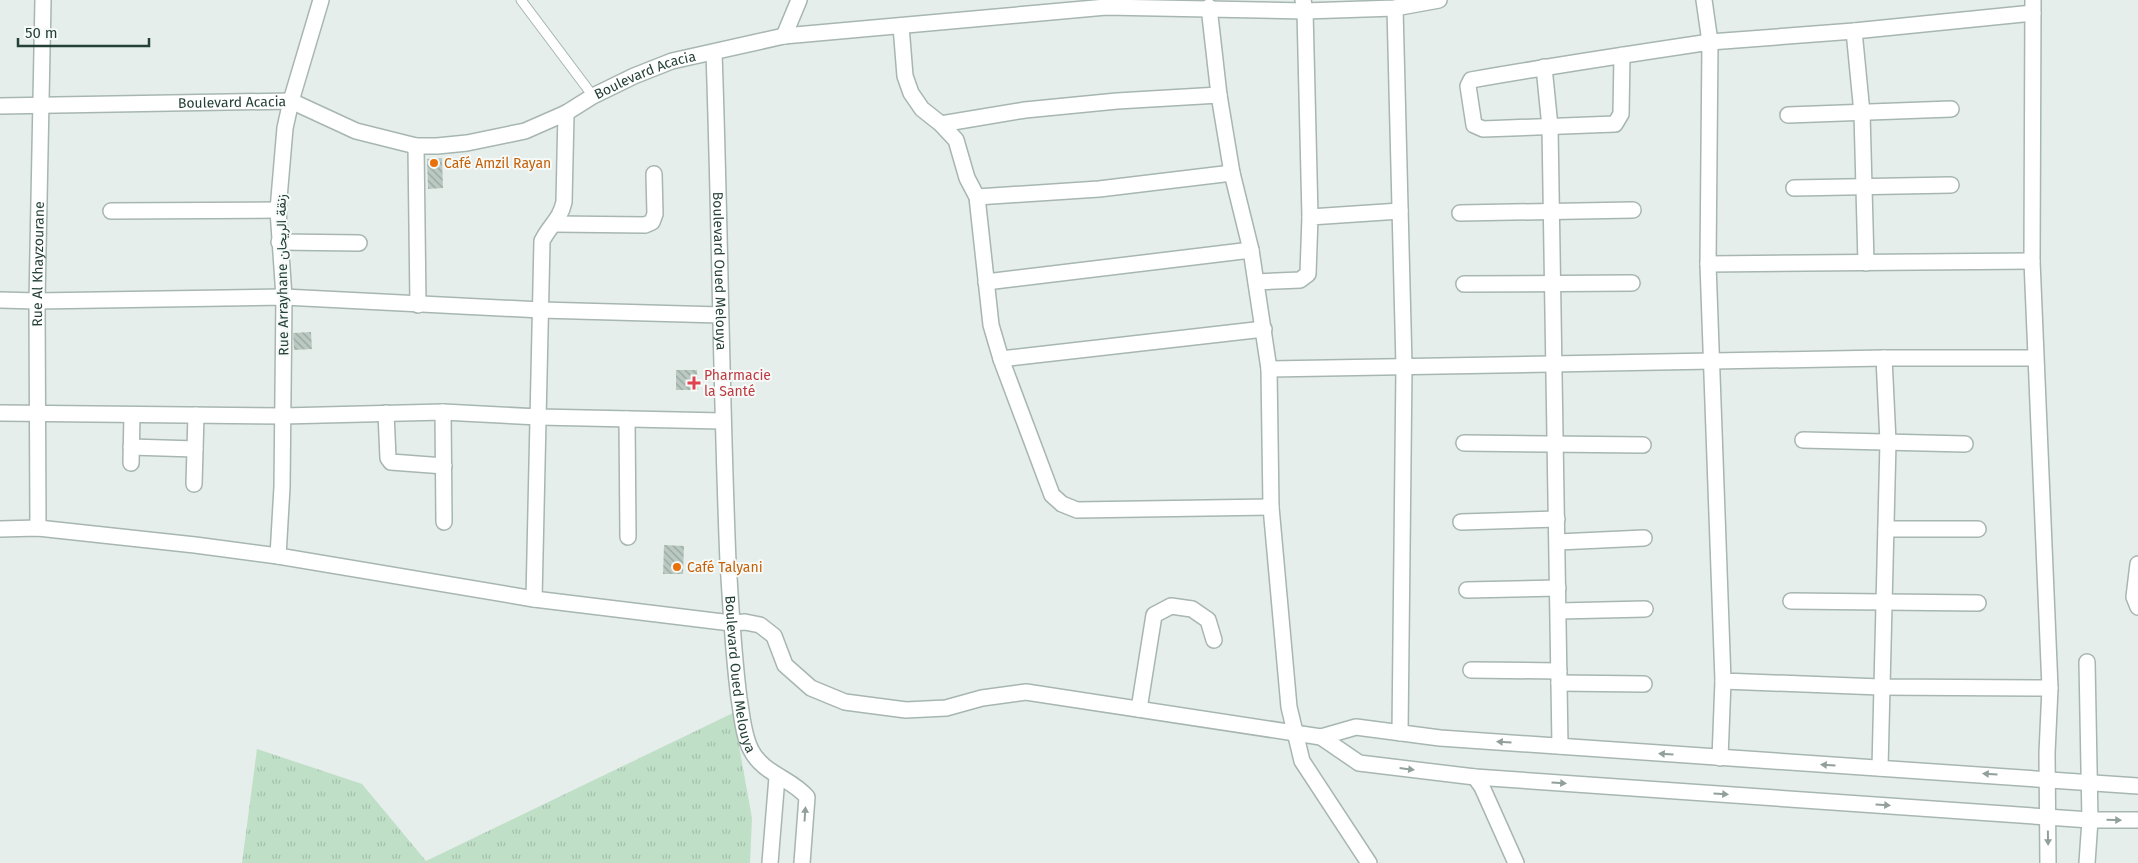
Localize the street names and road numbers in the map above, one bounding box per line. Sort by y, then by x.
street label: Boulevard Acacia [592,48,698,103]
street label: Boulevard Acacia [178,93,286,112]
street label: Boulevard Oued Melouya [709,191,730,350]
street label: Rue Arrayhane زنقة الريحان [273,194,292,356]
street label: Rue Al Khayzourane [29,201,48,327]
street label: Boulevard Oued Melouya [721,595,759,756]

